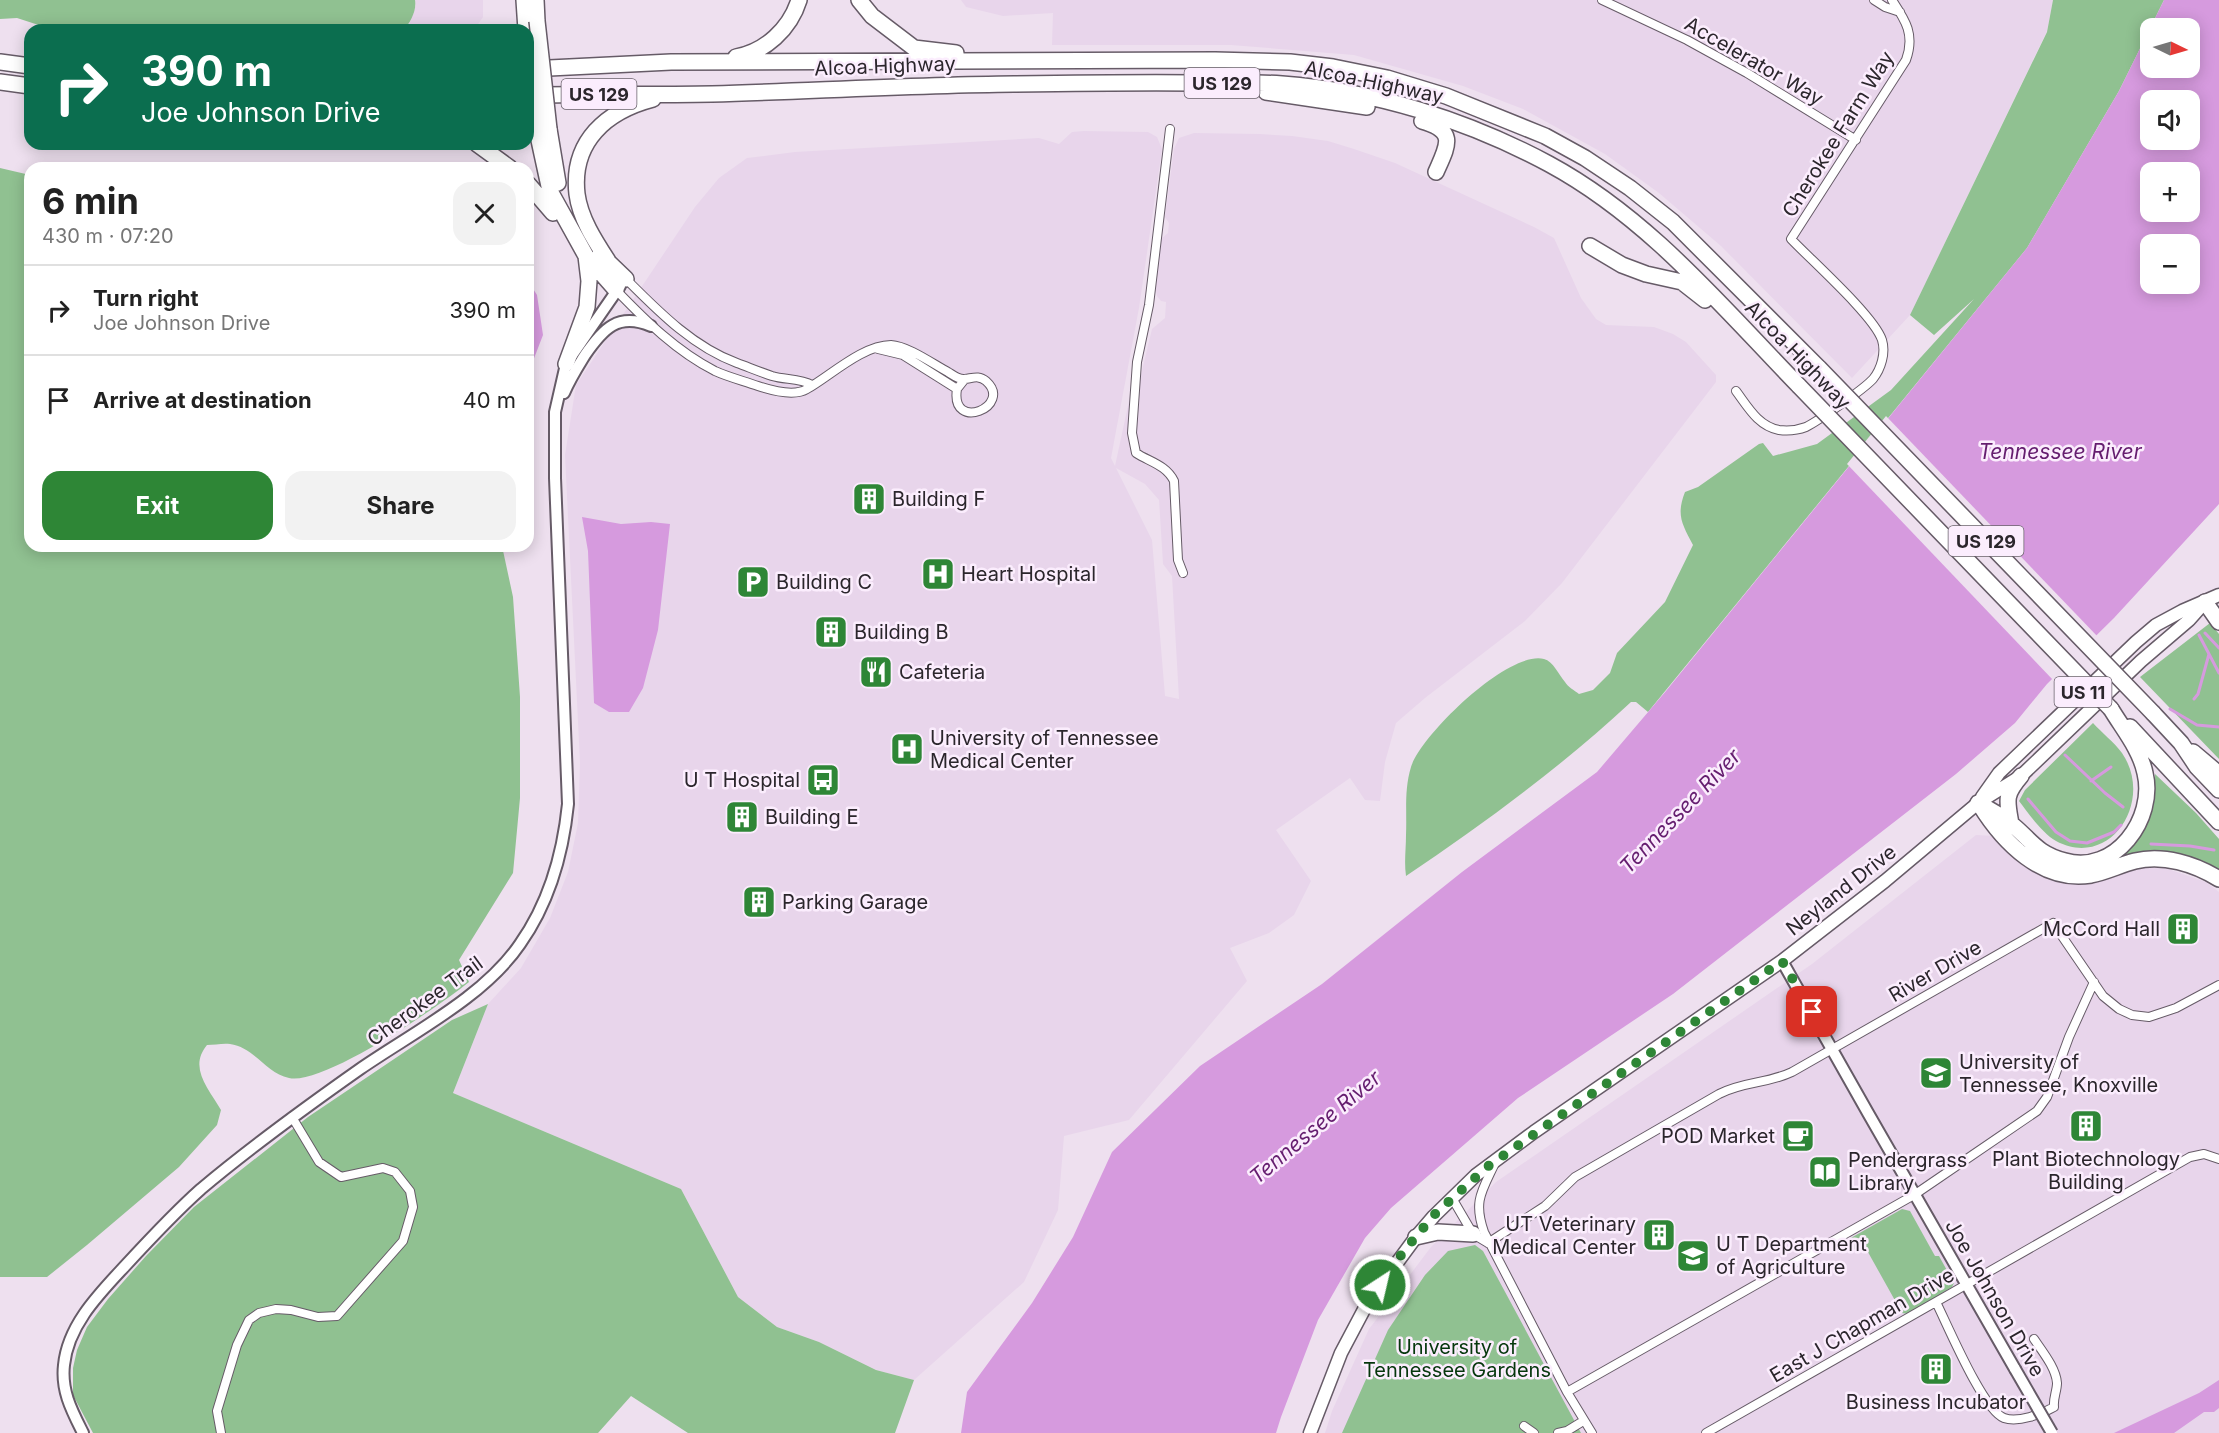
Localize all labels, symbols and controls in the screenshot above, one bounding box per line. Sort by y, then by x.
street label: Accelerator Way [1680,12,1828,110]
north arrow [2140,18,2200,78]
map controls [2140,18,2200,294]
text: 390 m [141,45,272,96]
street label: Cherokee Farm Way [1777,47,1899,221]
icon: right [42,48,120,126]
street label: Alcoa Highway [814,52,956,80]
street label: Alcoa Highway [1302,56,1446,108]
road number: US 129 [1184,68,1260,98]
road number: US 129 [562,79,636,109]
button: sound [2140,90,2200,150]
text: Joe Johnson Drive [141,96,380,129]
button: + [2140,162,2200,222]
text: 6 min [42,179,139,223]
button: close [453,182,516,245]
text: 430 m · 07:20 [42,224,174,248]
button: − [2140,234,2200,294]
text: Turn right [93,285,199,311]
icon: right [42,294,75,327]
street label: Alcoa Highway [1740,296,1856,414]
text: 390 m [449,297,516,323]
text: Joe Johnson Drive [93,311,270,335]
icon: arrive [42,384,75,417]
text: Arrive at destination [93,387,312,413]
text: 40 m [462,387,516,413]
water label: Tennessee River [1978,439,2143,464]
button: Exit [42,471,273,540]
button: Share [285,471,516,540]
building icon: Building F [851,481,887,517]
place label: Building F [892,487,985,511]
road number: US 129 [1948,526,2024,556]
hospital icon: Heart Hospital [920,556,956,592]
place label: Heart Hospital [961,562,1096,586]
parking icon: Building C [735,564,771,600]
place label: Building C [776,570,872,594]
building icon: Building B [813,614,849,650]
place label: Building B [854,620,948,644]
restaurant icon: Cafeteria [858,654,894,690]
place label: Cafeteria [899,660,985,684]
road number: US 11 [2054,677,2112,707]
place label: University of Tennessee Medical Center [930,726,1159,773]
hospital icon: University of Tennessee Medical Center [889,731,925,767]
water label: Tennessee River [1614,743,1746,878]
bus stop icon: U T Hospital [805,762,841,798]
place label: U T Hospital [684,768,800,792]
building icon: Building E [724,799,760,835]
place label: Building E [765,805,858,829]
street label: Neyland Drive [1781,840,1901,940]
building icon: Parking Garage [741,884,777,920]
place label: Parking Garage [782,890,928,914]
building icon: McCord Hall [2165,911,2201,947]
place label: McCord Hall [2043,917,2160,941]
street label: River Drive [1884,935,1986,1007]
street label: Cherokee Trail [363,951,487,1051]
pin [1786,986,1837,1037]
icon: arrive [1795,995,1828,1028]
place label: University of Tennessee, Knoxville [1959,1050,2158,1097]
school or university icon: University of Tennessee, Knoxville [1918,1055,1954,1091]
water label: Tennessee River [1244,1064,1386,1189]
building icon: Plant Biotechnology Building [2068,1108,2104,1144]
cafe icon: POD Market [1780,1118,1816,1154]
place label: POD Market [1661,1124,1775,1148]
place label: Plant Biotechnology Building [1992,1147,2180,1194]
place label: Pendergrass Library [1848,1148,1967,1195]
library icon: Pendergrass Library [1807,1154,1843,1190]
place label: UT Veterinary Medical Center [1492,1212,1636,1259]
street label: Joe Johnson Drive [1940,1215,2050,1381]
building icon: UT Veterinary Medical Center [1641,1217,1677,1253]
place label: U T Department of Agriculture [1716,1232,1867,1279]
school or university icon: U T Department of Agriculture [1675,1238,1711,1274]
position arrow [1348,1253,1412,1317]
street label: East J Chapman Drive [1766,1262,1958,1388]
park label: University of Tennessee Gardens [1363,1335,1551,1382]
building icon: Business Incubator [1918,1351,1954,1387]
place label: Business Incubator [1846,1390,2027,1414]

